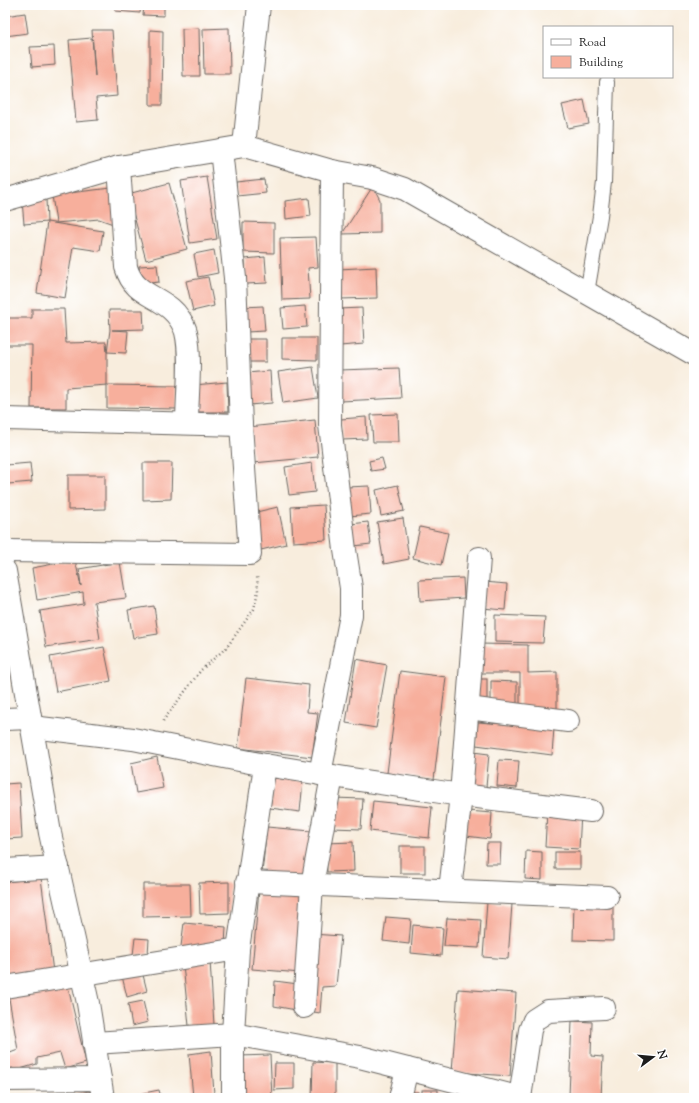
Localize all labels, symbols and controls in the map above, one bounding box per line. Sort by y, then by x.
legend [543,26,673,78]
text: Road [579,34,606,52]
text: Building [579,54,623,72]
north arrow [633,1037,673,1077]
text: N [652,1047,671,1061]

